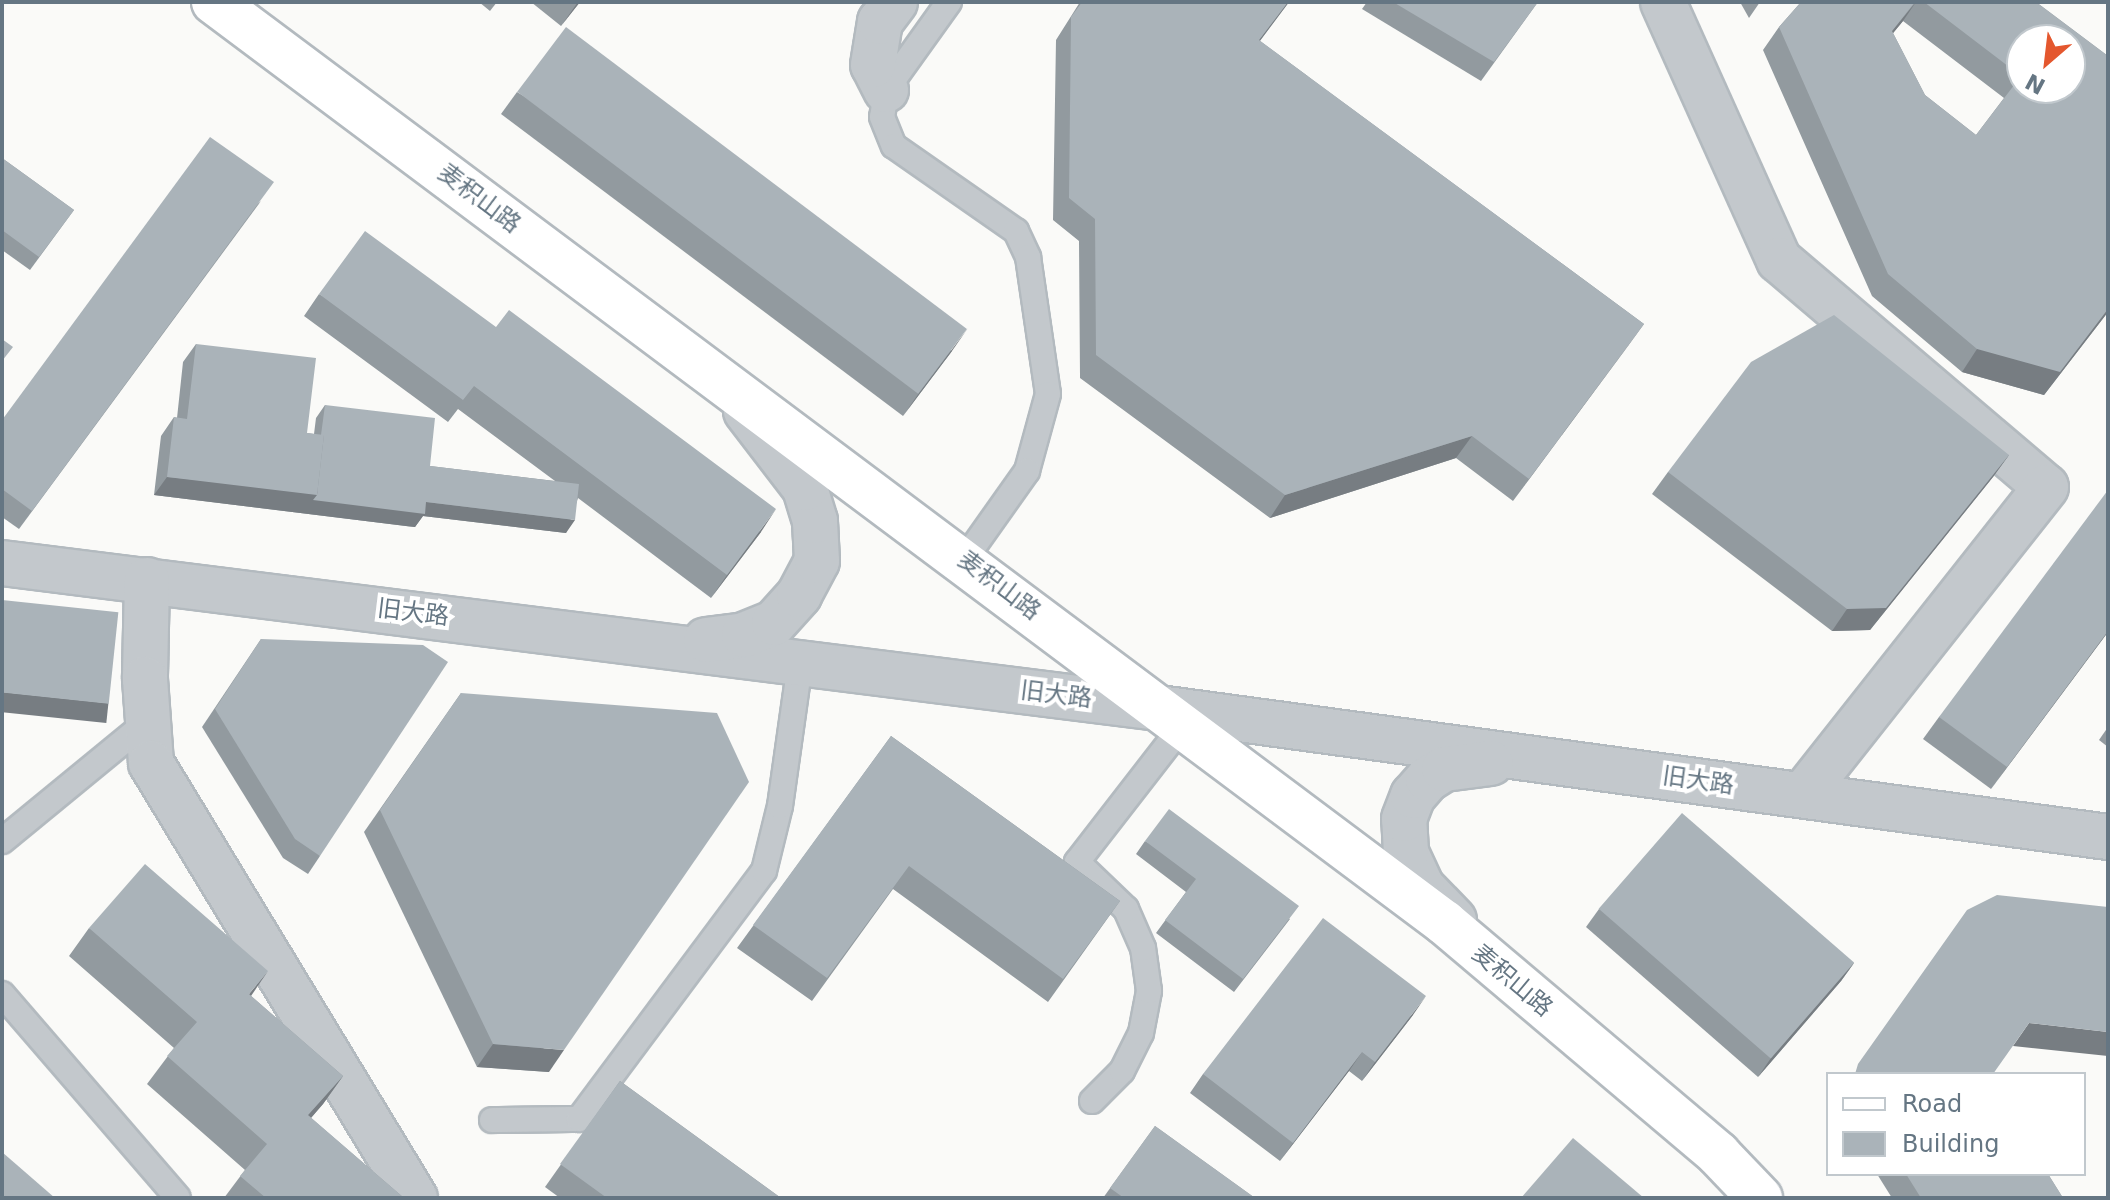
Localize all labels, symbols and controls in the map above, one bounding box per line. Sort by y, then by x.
north arrow [2006,24,2086,104]
text: N [2021,69,2049,99]
street label: 麦积山路 [432,159,526,239]
street label: 麦积山路 [952,546,1046,626]
street label: 旧大路 [376,594,450,632]
street label: 旧大路 [1019,676,1093,714]
street label: 旧大路 [1660,762,1736,800]
street label: 麦积山路 [1466,939,1558,1023]
legend [1826,1072,2086,1176]
text: Road [1902,1090,1962,1118]
text: Building [1902,1130,1999,1158]

